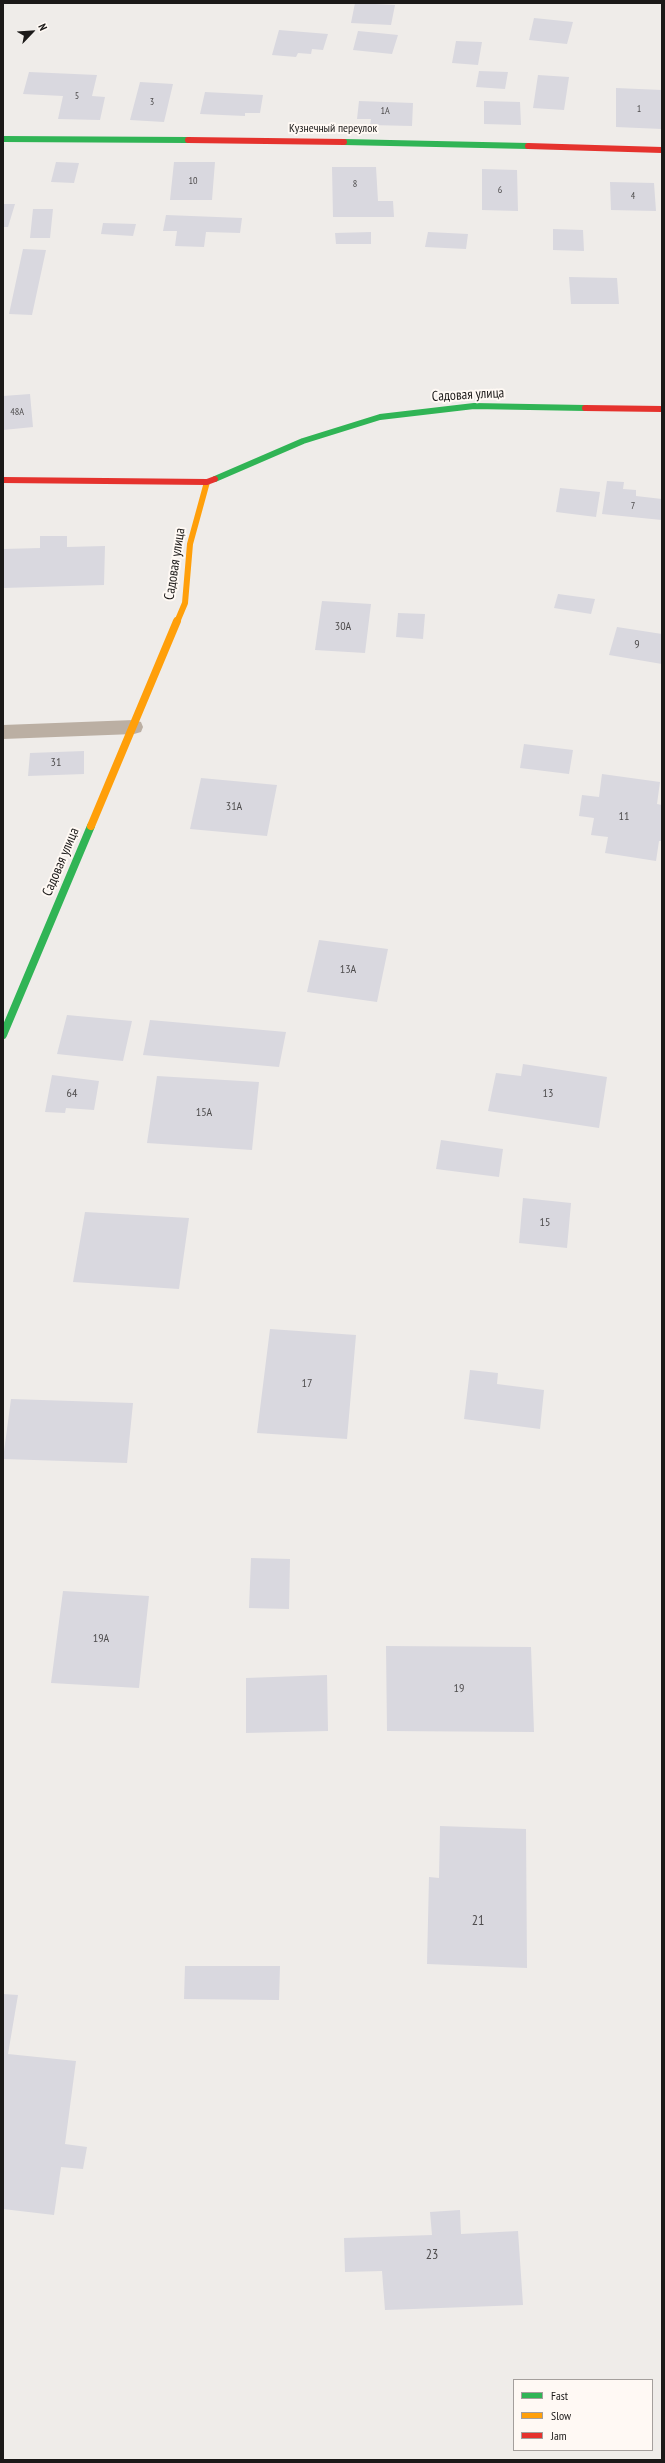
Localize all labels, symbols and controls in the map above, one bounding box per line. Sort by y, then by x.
north arrow [12,12,52,52]
text: N [35,21,50,33]
house number: 5 [75,90,79,102]
house number: 3 [150,96,154,108]
house number: 1 [637,103,641,115]
house number: 1А [380,105,390,117]
street label: Кузнечный переулок [289,122,377,136]
house number: 10 [189,175,197,187]
house number: 8 [353,178,357,190]
house number: 6 [498,184,502,196]
house number: 4 [631,190,635,202]
street label: Садовая улица [431,385,505,405]
house number: 48А [10,406,24,418]
house number: 7 [631,500,635,512]
street label: Садовая улица [161,527,189,601]
house number: 30А [335,620,351,634]
house number: 9 [634,638,640,652]
house number: 31 [51,756,61,770]
house number: 31А [226,800,242,814]
house number: 11 [619,810,629,824]
street label: Садовая улица [39,825,83,899]
house number: 13А [340,963,356,977]
house number: 64 [67,1087,77,1101]
house number: 13 [543,1087,553,1101]
house number: 15А [196,1106,212,1120]
house number: 15 [540,1216,550,1230]
house number: 17 [302,1377,312,1391]
house number: 19А [93,1632,109,1646]
house number: 19 [454,1682,464,1696]
house number: 21 [472,1913,484,1929]
house number: 23 [426,2247,438,2263]
legend [513,2379,653,2451]
text: Fast [551,2388,568,2403]
text: Slow [551,2408,571,2423]
text: Jam [551,2428,567,2443]

